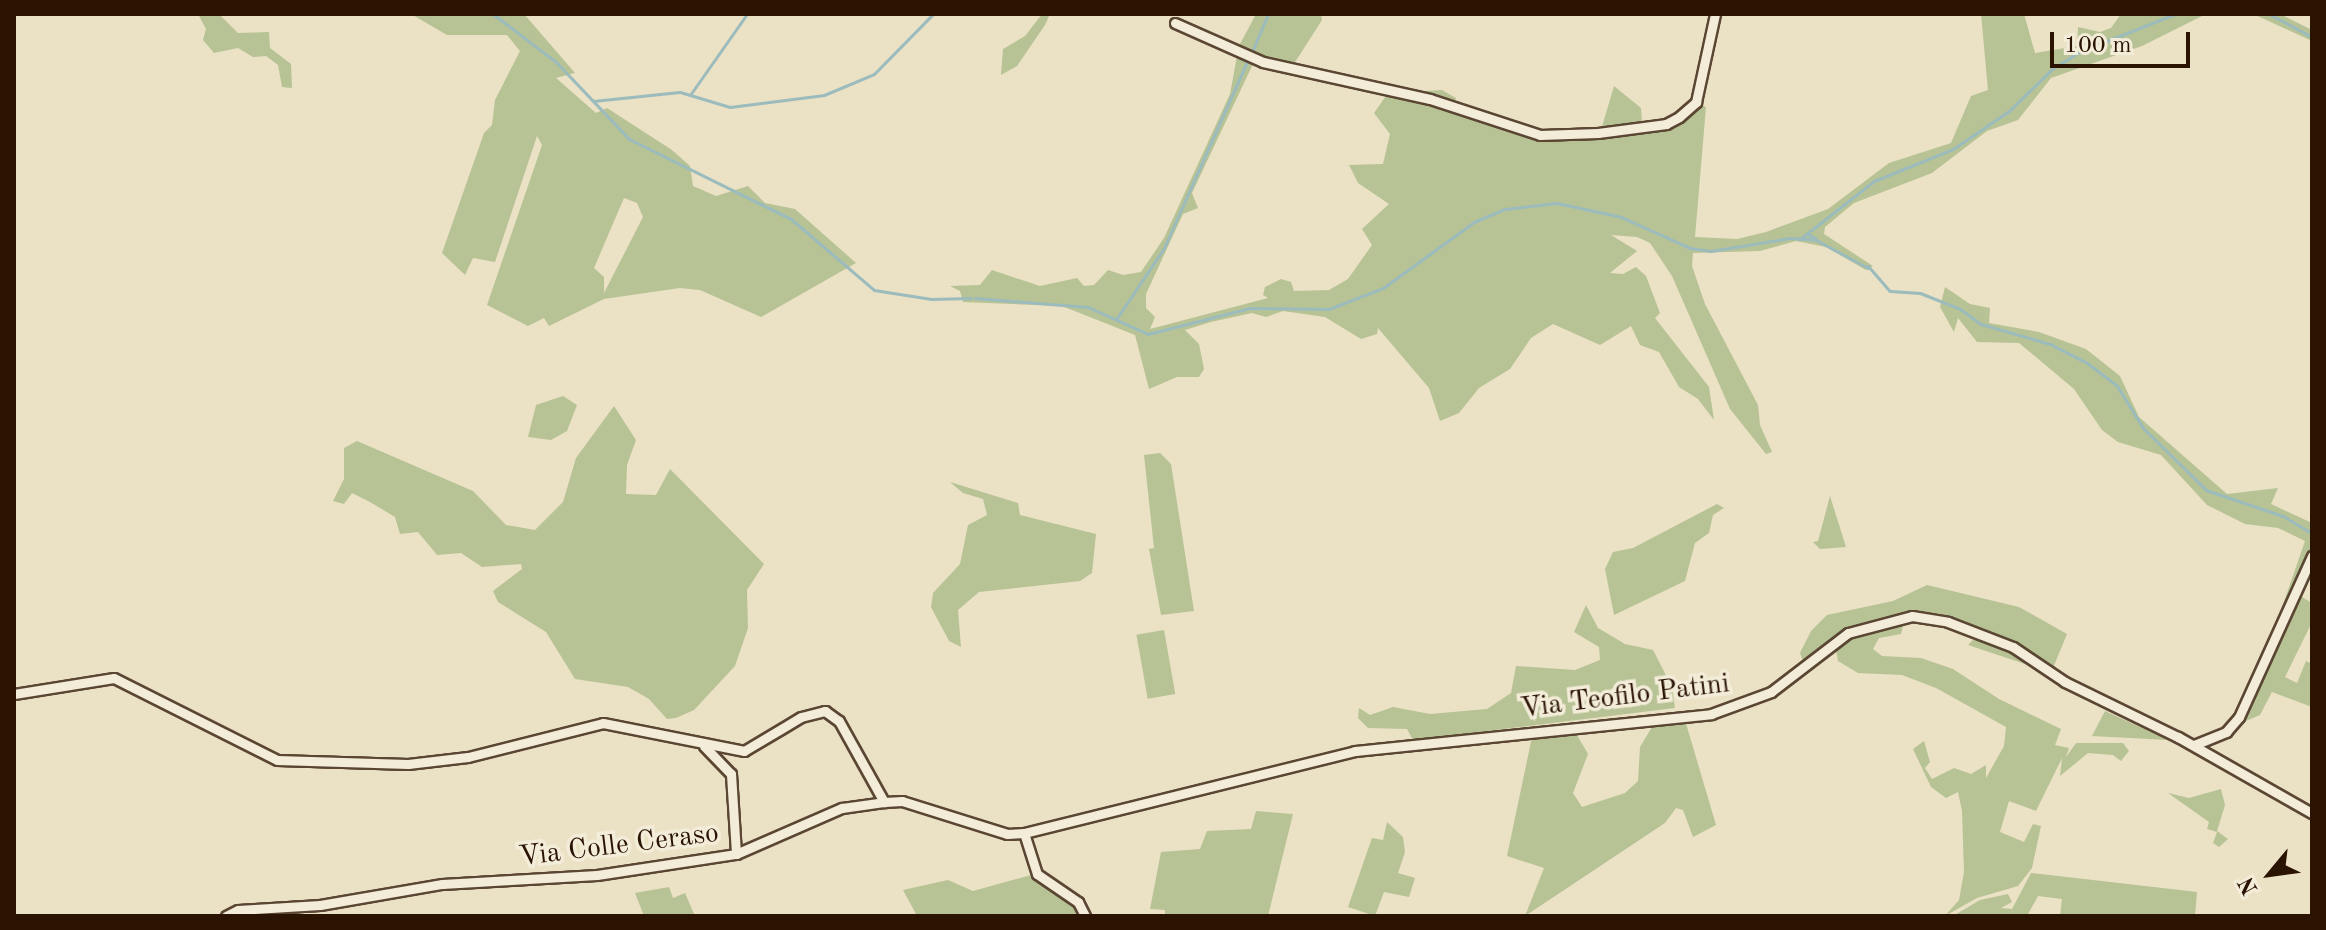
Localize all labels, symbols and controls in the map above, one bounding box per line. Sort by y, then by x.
scale bar [2054,16,2194,66]
text: 100 m [2064,34,2132,58]
street label: Via Teofilo Patini [1519,668,1731,726]
street label: Via Colle Ceraso [517,817,721,875]
north arrow [2230,834,2310,914]
text: N [2235,873,2263,898]

